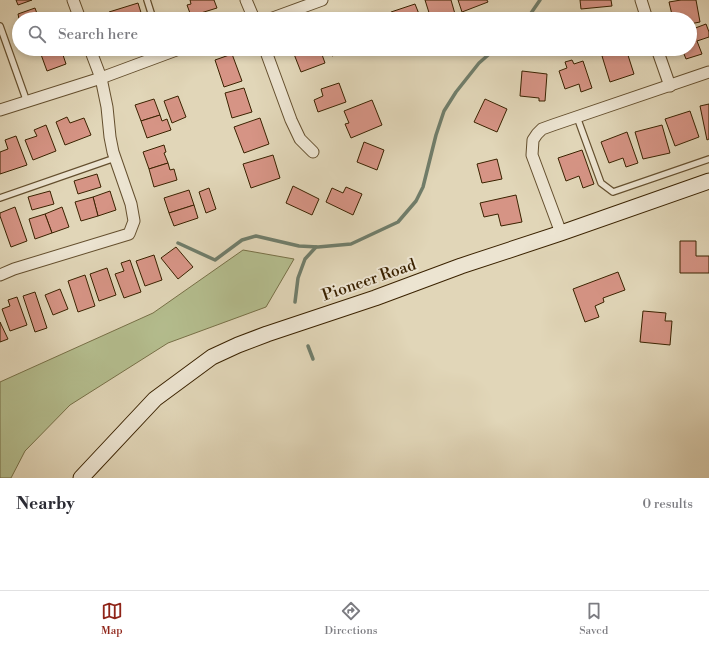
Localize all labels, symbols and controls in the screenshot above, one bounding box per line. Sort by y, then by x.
search box [12,12,697,56]
icon: search [26,23,48,45]
text: Search here [58,25,138,44]
street label: Pioneer Road [319,255,419,305]
text: Nearby [16,493,75,515]
text: 0 results [642,496,693,512]
tab: Map [101,600,123,638]
tab: Directions [325,600,378,638]
tab: Saved [579,600,608,638]

